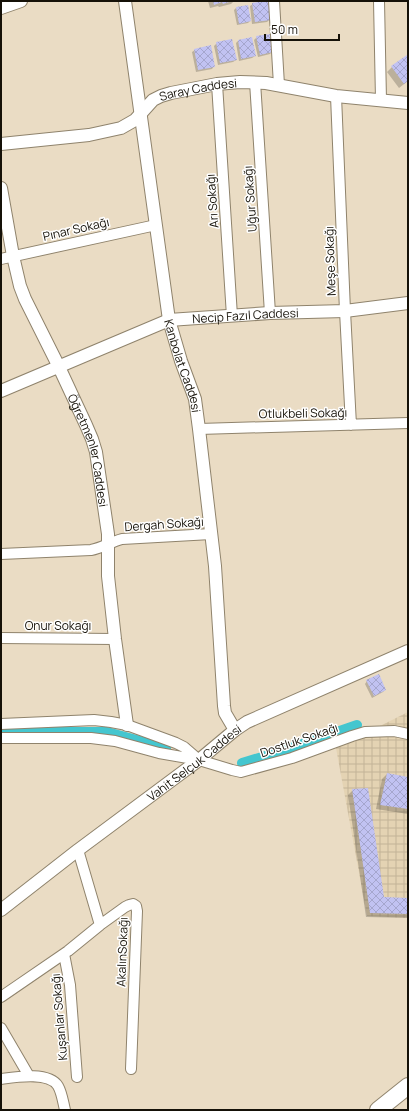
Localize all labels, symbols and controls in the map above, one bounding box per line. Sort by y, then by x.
scale bar [265,16,339,42]
text: 50 m [271,21,298,38]
street label: Saray Caddesi [157,74,238,105]
street label: Uğur Sokağı [239,165,261,233]
street label: Arı Sokağı [202,173,222,229]
street label: Pınar Sokağı [41,213,111,245]
street label: Meşe Sokağı [320,226,340,296]
street label: Necip Fazıl Caddesi [192,304,299,327]
street label: Kanbolat Caddesi [161,317,205,414]
street label: Öğretmenler Caddesi [64,391,112,508]
street label: Otlukbeli Sokağı [259,404,347,422]
street label: Dergah Sokağı [124,513,204,535]
street label: Onur Sokağı [25,617,91,634]
street label: Dostluk Sokağı [258,719,340,761]
street label: Vahit Selçuk Caddesi [143,720,244,805]
street label: AkalınSokağı [112,917,132,987]
street label: Kuşanlar Sokağı [47,973,71,1061]

